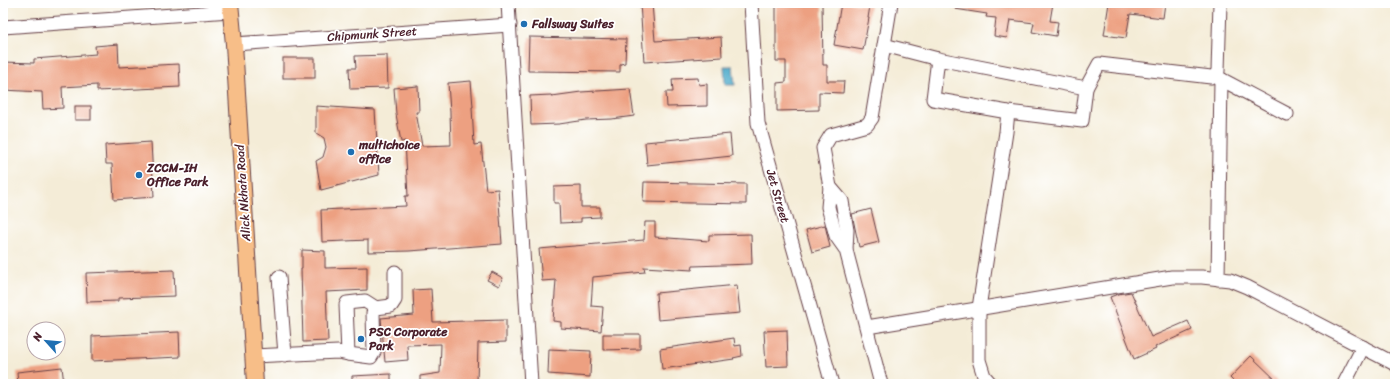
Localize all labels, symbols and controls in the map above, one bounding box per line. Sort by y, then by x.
place label: Fallsway Suites [531,13,614,35]
marker: Fallsway Suites [519,19,529,29]
street label: Chipmunk Street [326,20,418,48]
place label: multichoice office [358,134,421,170]
street label: Alick Nkhata Road [229,142,257,243]
marker: multichoice office [346,147,356,157]
place label: ZCCM-IH Office Park [146,157,209,193]
street label: Jet Street [760,166,796,225]
marker: ZCCM-IH Office Park [134,170,144,180]
north arrow [26,321,66,361]
place label: PSC Corporate Park [369,321,448,357]
text: N [27,329,48,345]
marker: PSC Corporate Park [356,334,366,344]

